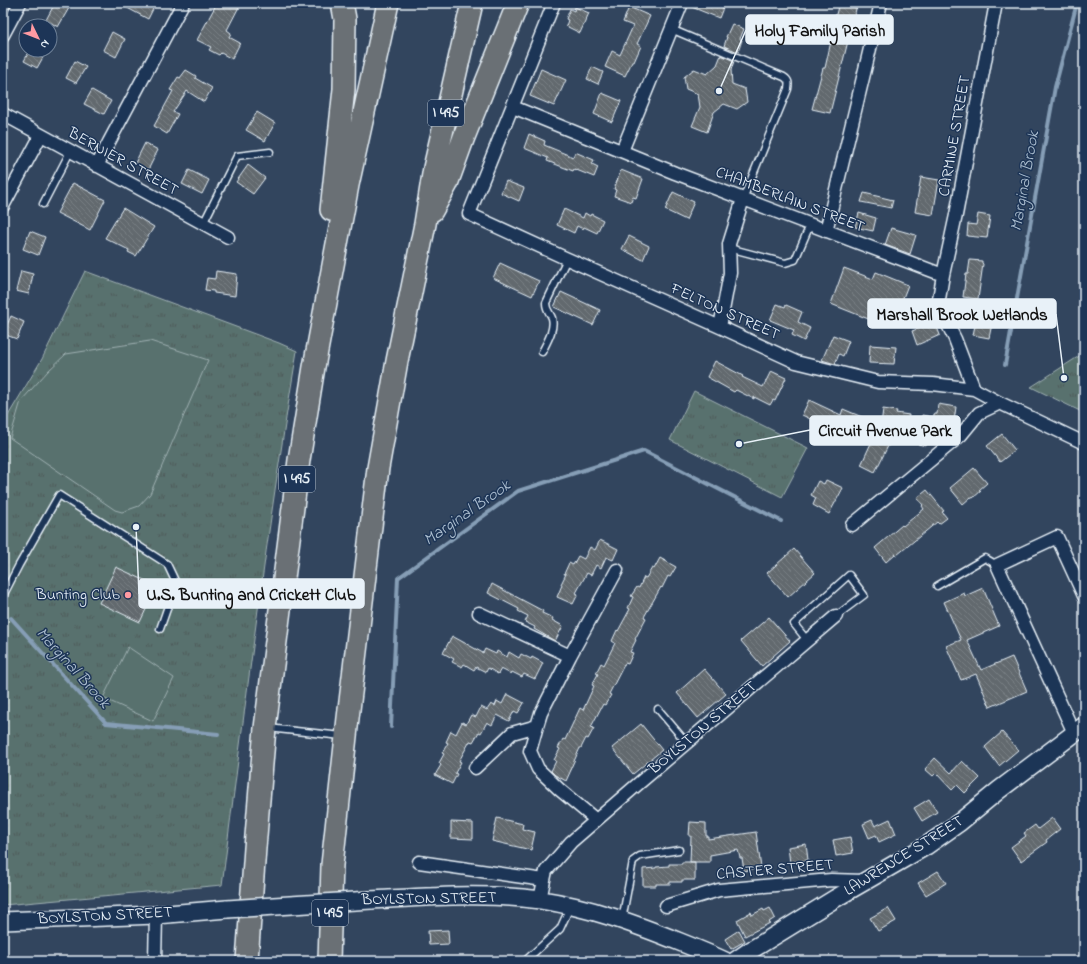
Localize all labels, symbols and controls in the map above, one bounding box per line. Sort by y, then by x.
callout: Holy Family Parish [746,15,893,44]
north arrow [18,18,58,58]
text: Holy Family Parish [755,19,885,46]
text: N [36,36,53,52]
street label: CARMINE STREET [933,74,977,198]
road number: I 495 [428,100,464,126]
street label: BERNIER STREET [62,121,183,202]
water label: Marginal Brook [1004,127,1047,233]
street label: CHAMBERLAIN STREET [712,160,868,240]
street label: FELTON STREET [666,277,783,347]
callout: Marshall Brook Wetlands [868,299,1056,328]
text: Marshall Brook Wetlands [876,303,1048,328]
callout: Circuit Avenue Park [810,416,960,445]
text: Circuit Avenue Park [818,419,952,444]
road number: I 495 [279,466,315,492]
water label: Marginal Brook [418,473,518,553]
callout: U.S. Bunting and Crickett Club [139,579,364,608]
place label: Bunting Club [35,583,121,607]
text: U.S. Bunting and Crickett Club [146,583,356,610]
marker: Bunting Club [123,590,133,600]
water label: Marginal Brook [29,622,117,716]
street label: BOYLSTON STREET [643,675,762,781]
street label: LAWRENCE STREET [840,810,968,902]
street label: CASTER STREET [715,853,835,887]
street label: BOYLSTON STREET [360,886,497,912]
street label: BOYLSTON STREET [36,900,173,932]
road number: I 495 [312,900,348,926]

